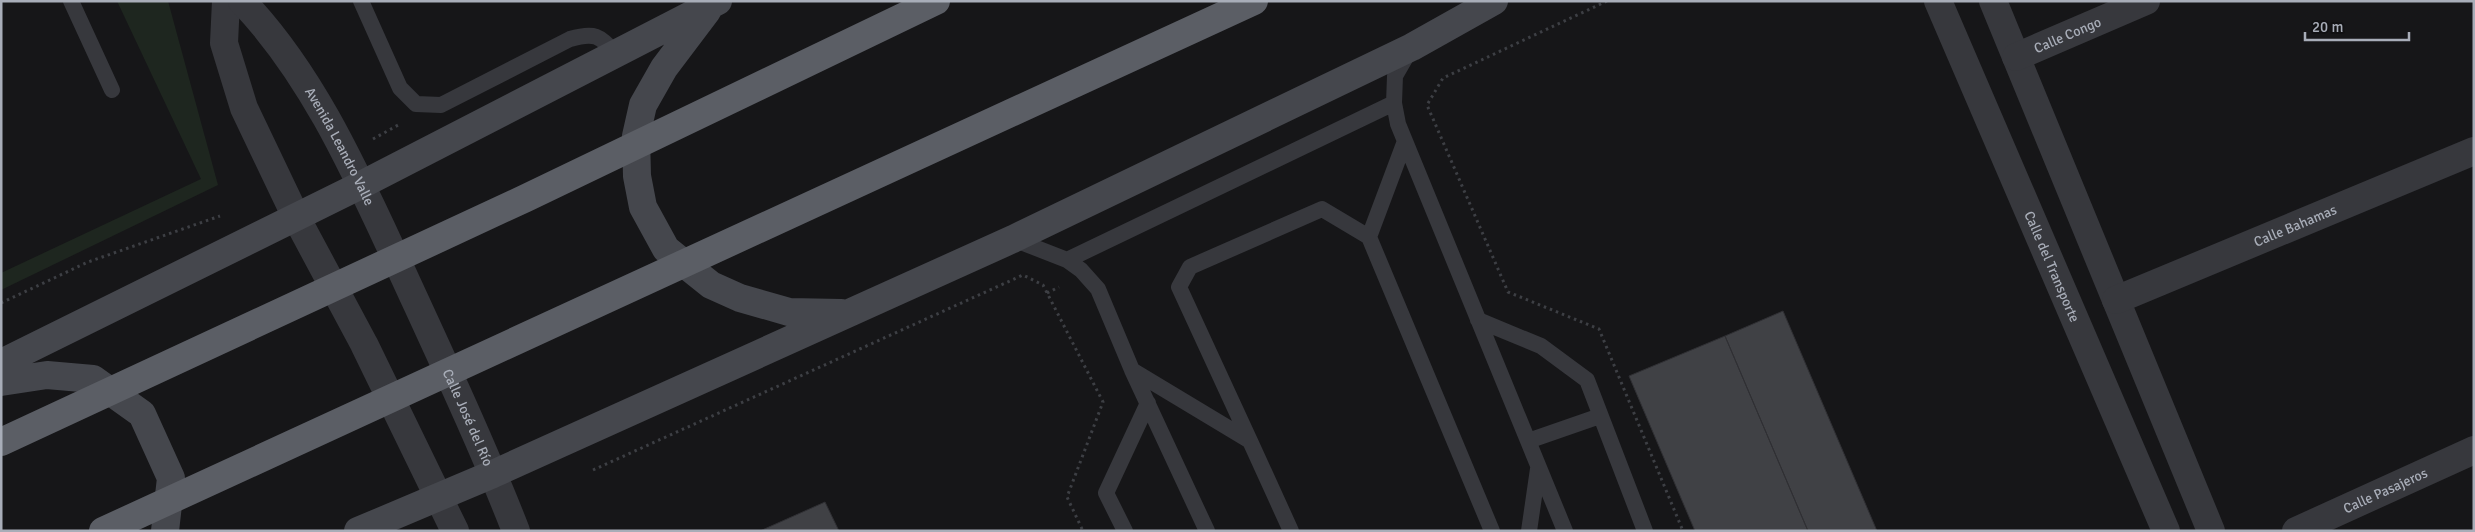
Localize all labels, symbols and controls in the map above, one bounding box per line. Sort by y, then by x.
scale bar [2305,10,2409,42]
street label: Calle Congo [2031,13,2104,57]
text: 20 m [2312,18,2343,36]
street label: Avenida Leandro Valle [302,84,378,208]
street label: Calle Bahamas [2251,201,2339,250]
street label: Calle del Transporte [2021,208,2084,325]
street label: Calle José del Río [439,366,497,469]
street label: Calle Pasajeros [2340,464,2430,517]

